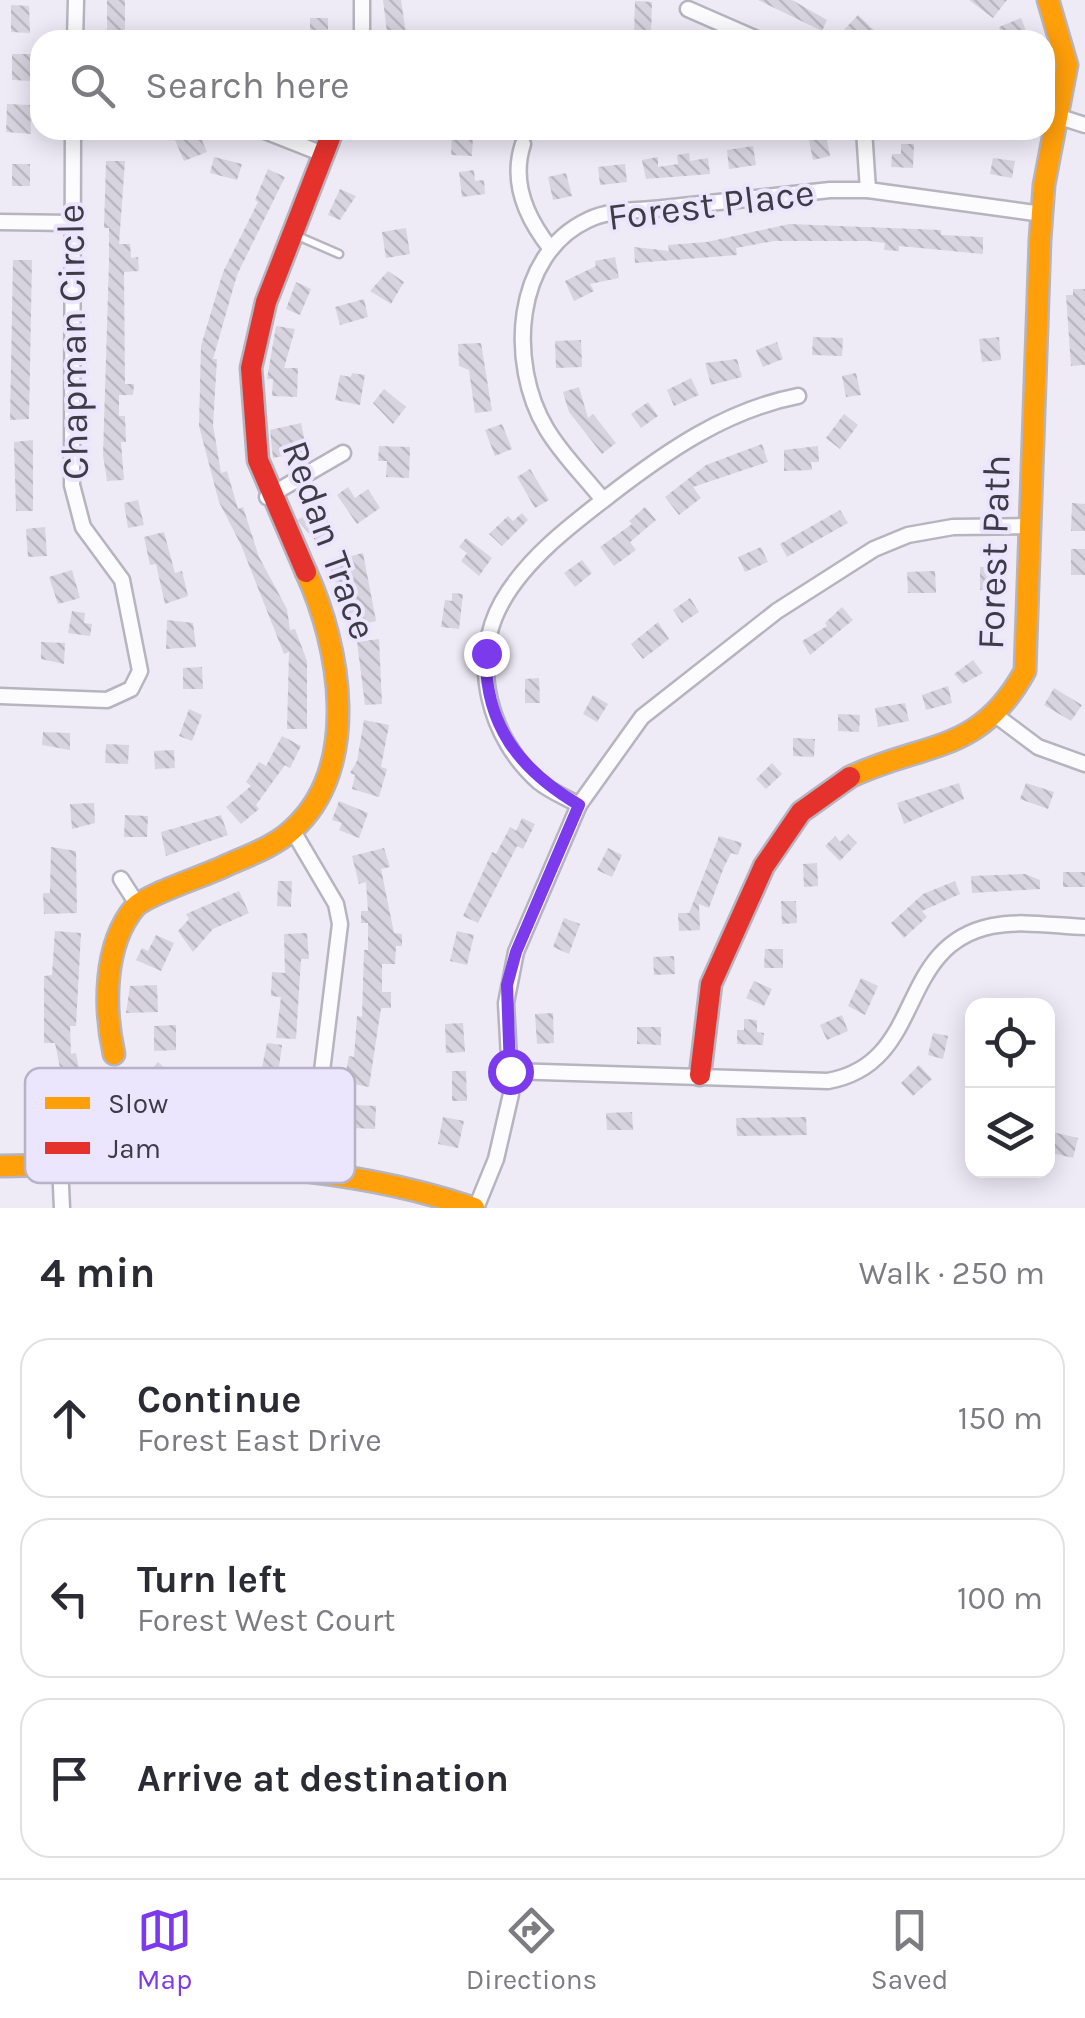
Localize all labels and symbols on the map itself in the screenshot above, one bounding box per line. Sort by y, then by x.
street label: Forest Place [605,170,817,240]
street label: Chapman Circle [48,204,98,480]
street label: Redan Trace [272,434,386,646]
street label: Forest Path [968,454,1020,650]
route end [464,631,510,677]
route start [488,1049,534,1095]
legend [25,1068,355,1183]
text: Slow [108,1087,168,1120]
text: Jam [108,1132,161,1165]

